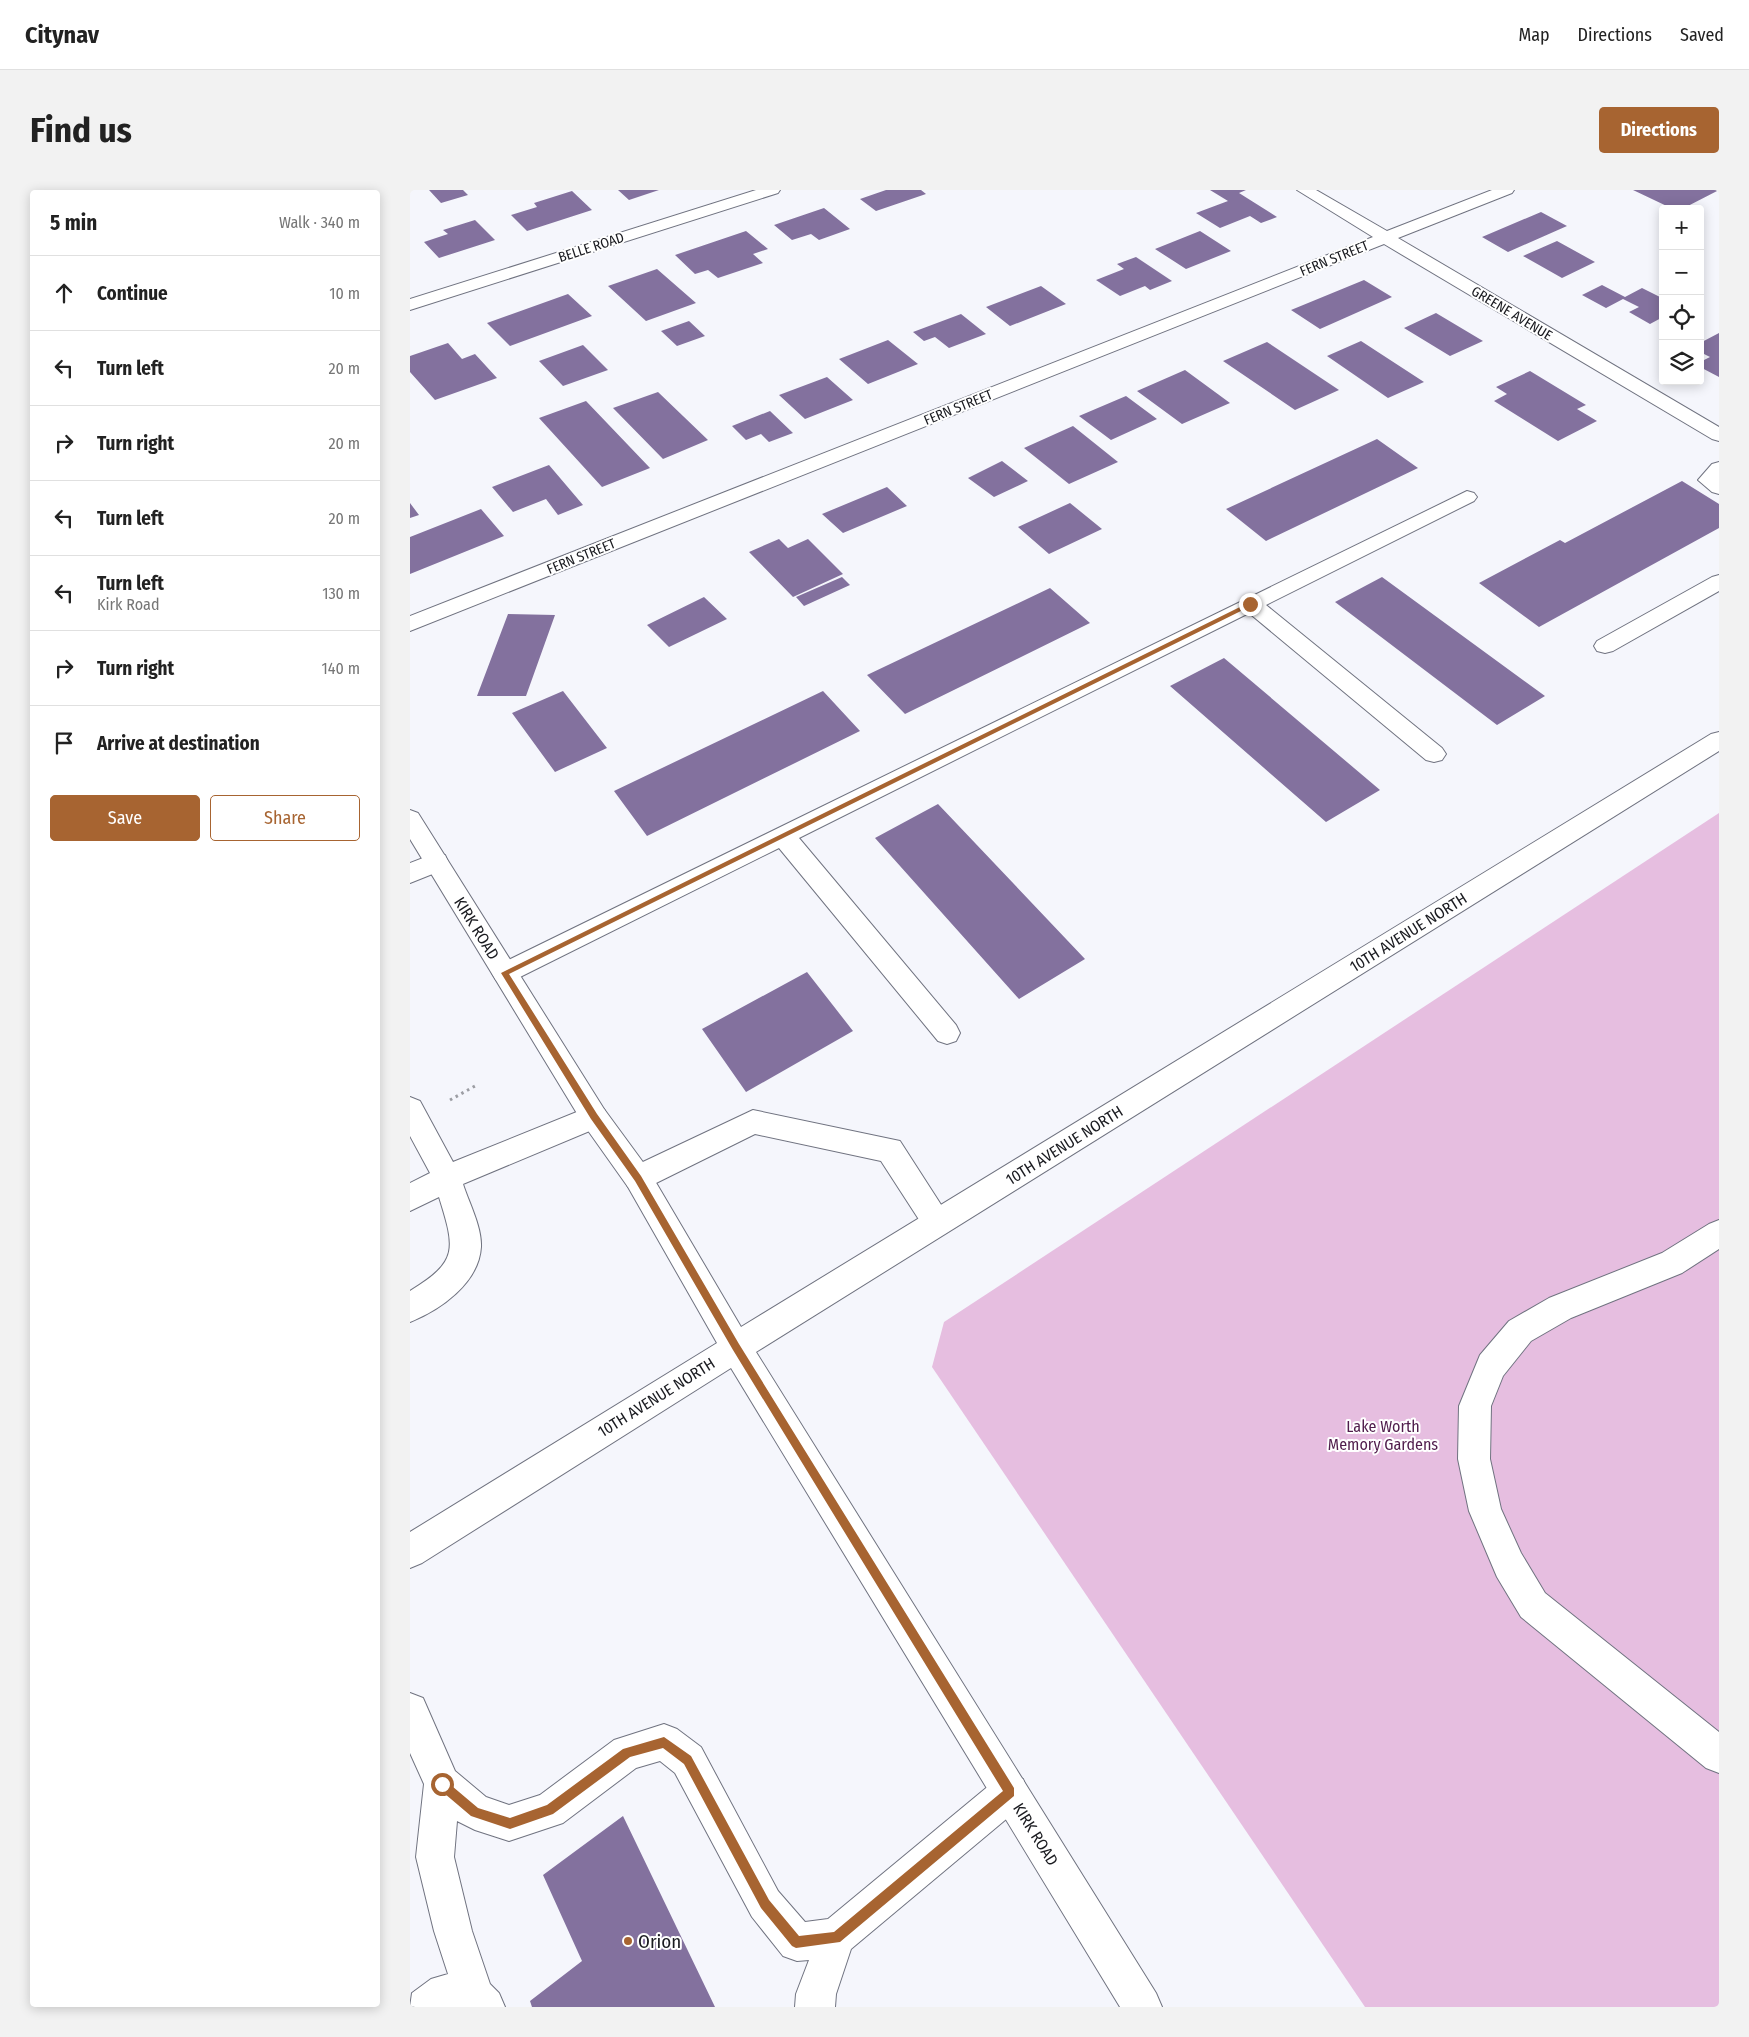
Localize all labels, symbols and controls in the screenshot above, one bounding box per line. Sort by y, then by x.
text: Citynav [25,21,99,49]
text: Map [1518,24,1550,46]
text: Directions [1578,24,1652,46]
text: Saved [1680,24,1724,46]
button: Directions [1599,107,1719,153]
text: Find us [30,109,132,151]
map controls [1659,205,1704,385]
button: + [1659,205,1704,250]
text: 5 min [50,210,97,236]
text: Walk · 340 m [279,213,360,232]
street label: BELLE ROAD [556,229,626,266]
street label: FERN STREET [1297,237,1371,280]
button: − [1659,250,1704,295]
icon: ahead [50,279,78,307]
text: Continue [97,282,168,305]
street label: GREENE AVENUE [1468,283,1556,344]
text: 10 m [329,284,360,303]
button: locate [1659,295,1704,340]
button: layers [1659,340,1704,385]
icon: left [50,354,78,382]
text: Turn left [97,357,164,380]
text: 20 m [329,359,360,378]
street label: FERN STREET [921,386,995,429]
icon: right [50,429,78,457]
text: Turn right [97,432,174,455]
text: 20 m [329,434,360,453]
icon: left [50,504,78,532]
text: Turn left [97,507,164,530]
text: 20 m [329,509,360,528]
street label: FERN STREET [544,535,618,578]
text: Turn left [97,572,164,595]
icon: left [50,579,78,607]
text: 130 m [322,584,360,603]
route end [1239,593,1262,616]
text: Kirk Road [97,595,159,614]
icon: right [50,654,78,682]
text: Turn right [97,657,174,680]
text: 140 m [322,659,360,678]
icon: arrive [50,729,78,757]
text: Arrive at destination [97,732,260,755]
button: Save [50,795,200,841]
button: Share [210,795,360,841]
street label: 10TH AVENUE NORTH [1346,889,1470,976]
street label: KIRK ROAD [450,894,503,963]
street label: 10TH AVENUE NORTH [1002,1102,1126,1189]
street label: 10TH AVENUE NORTH [594,1354,718,1441]
park label: Lake Worth Memory Gardens [1328,1417,1438,1454]
route start [431,1773,454,1796]
street label: KIRK ROAD [1009,1800,1062,1869]
place label: Orion [638,1930,681,1953]
marker: Orion [622,1935,634,1947]

